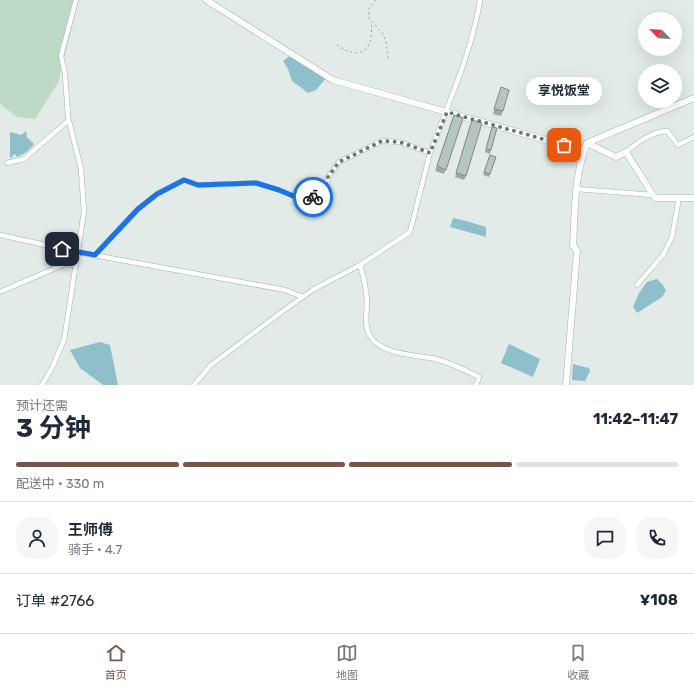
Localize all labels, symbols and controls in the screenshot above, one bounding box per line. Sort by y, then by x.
north arrow [638,12,682,56]
map controls [638,12,682,108]
button: layers [638,64,682,108]
callout: 享悦饭堂 [526,77,602,105]
text: 享悦饭堂 [538,83,590,98]
pin [547,128,581,162]
icon: bag [553,134,575,156]
courier [293,177,333,217]
icon: bike [302,186,324,208]
pin [45,232,79,266]
icon: home [51,238,73,260]
text: 预计还需 [16,398,68,413]
text: 11:42–11:47 [593,410,678,428]
text: 3 分钟 [16,413,91,444]
text: 配送中 · 330 m [16,476,104,491]
button: person [16,517,58,559]
button: chat [584,517,626,559]
button: phone [636,517,678,559]
text: 王师傅 [68,521,113,539]
text: 骑手 · 4.7 [68,542,122,557]
text: ¥108 [640,591,678,609]
text: 订单 #2766 [16,592,94,610]
tab: 首页 [105,642,127,682]
tab: 地图 [336,642,358,682]
tab: 收藏 [567,642,589,682]

